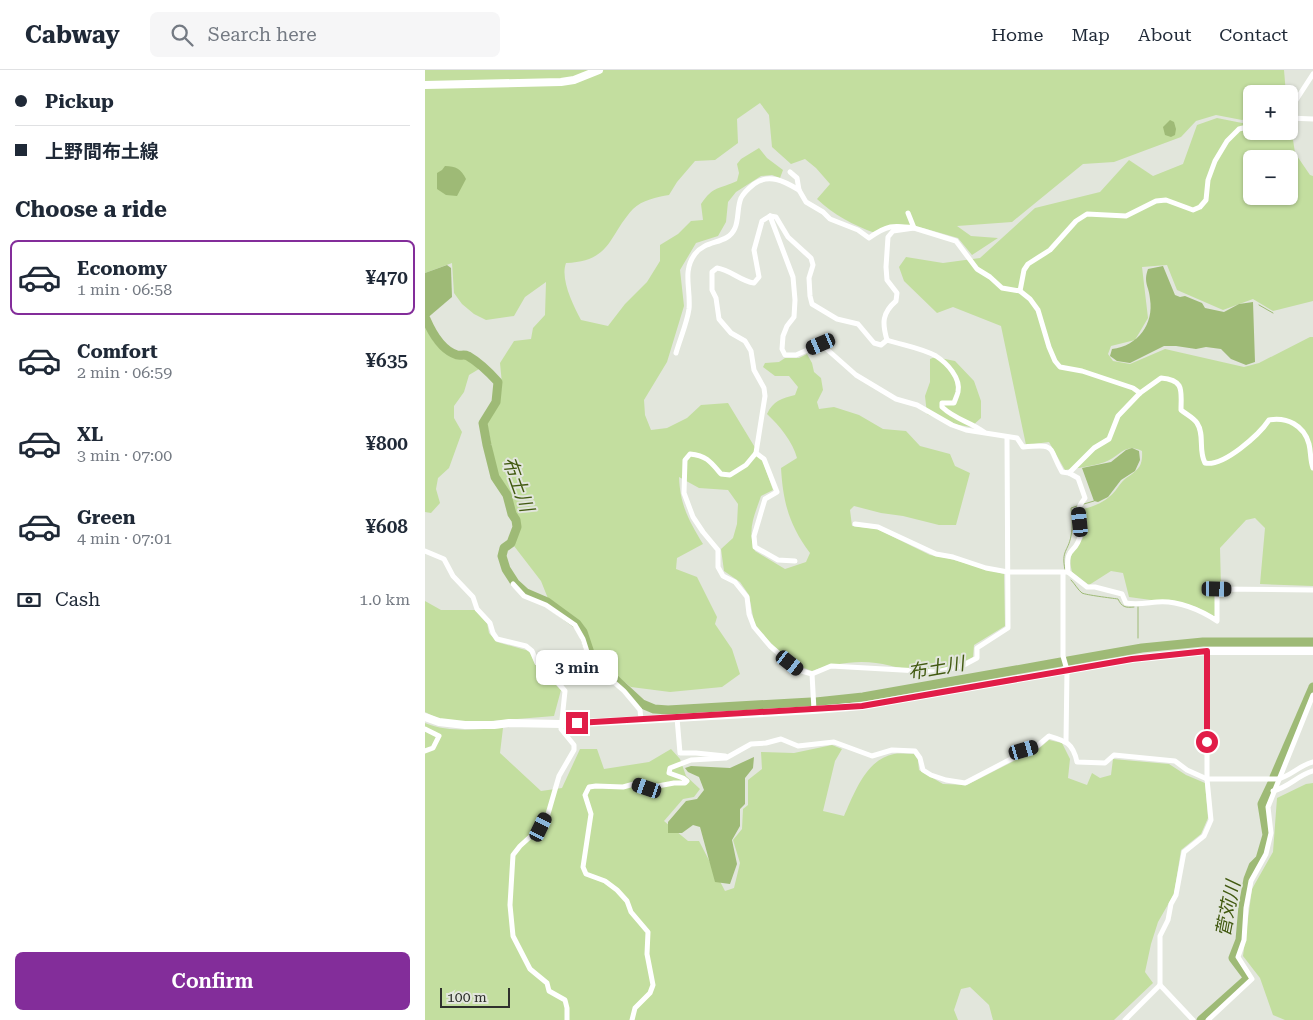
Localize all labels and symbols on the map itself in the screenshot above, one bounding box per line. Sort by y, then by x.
car [804,331,837,357]
water label: 布土川 [497,453,539,517]
car [1070,506,1089,538]
car [1201,581,1232,597]
car [773,648,806,678]
callout: 3 min [536,650,618,686]
water label: 布土川 [906,651,968,684]
route end [566,712,588,734]
route start [1196,731,1218,753]
car [1007,739,1040,761]
car [630,776,663,800]
car [527,810,554,844]
water label: 菅苅川 [1211,877,1245,939]
scale bar [440,985,510,1008]

